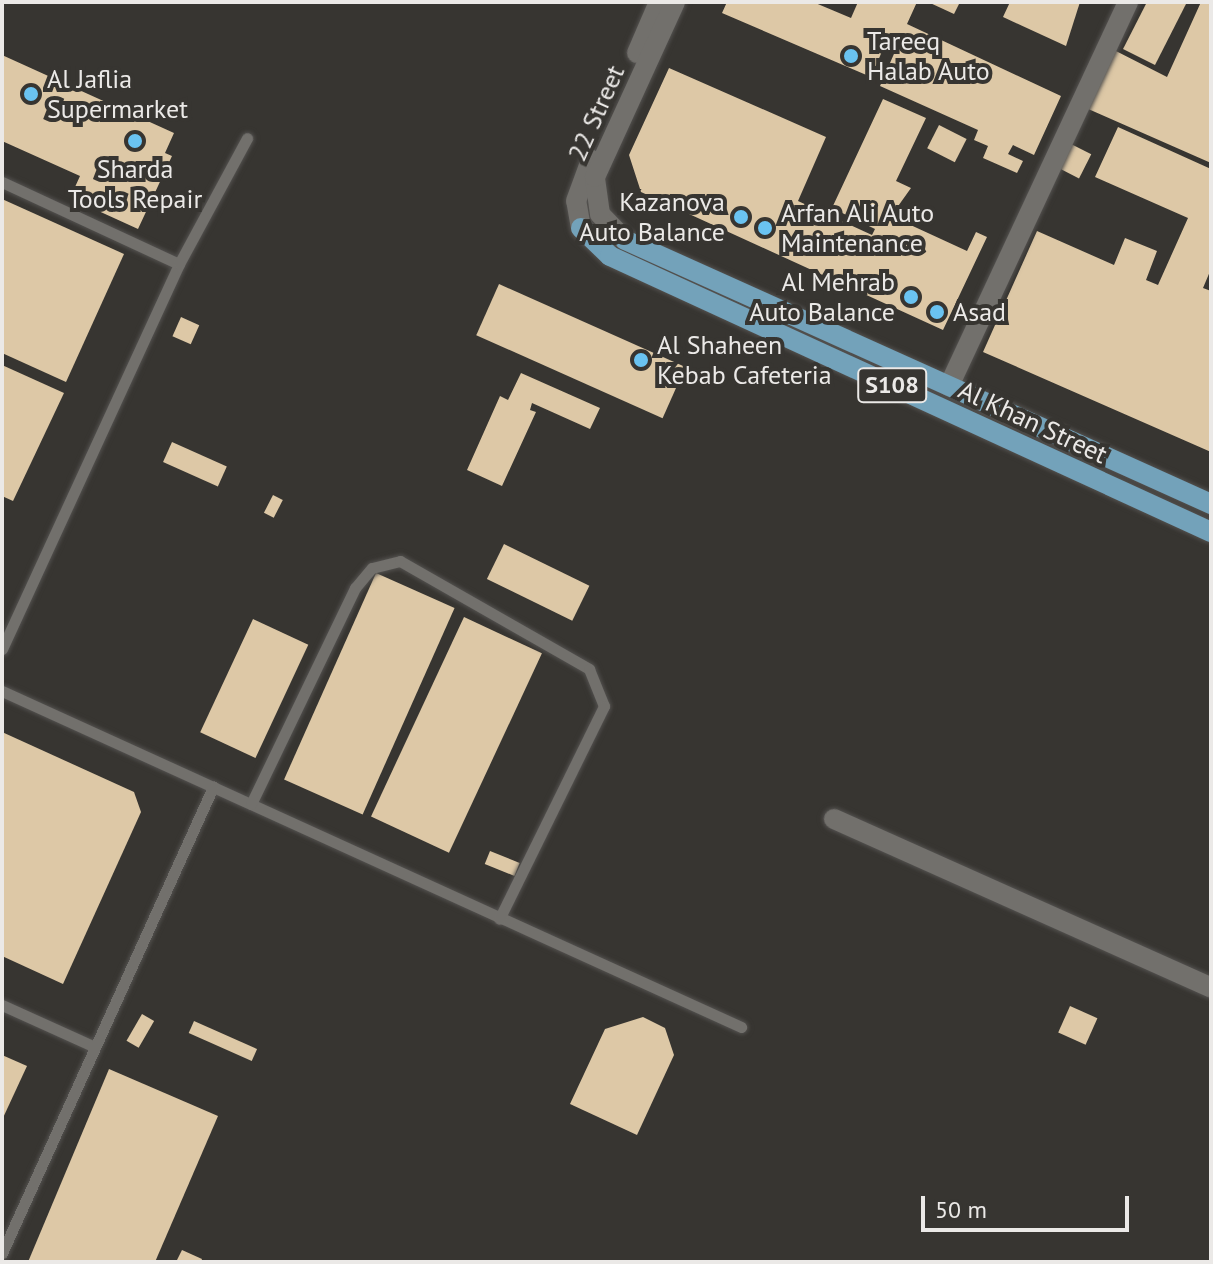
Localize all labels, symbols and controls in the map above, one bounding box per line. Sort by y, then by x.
place label: Tareeq Halab Auto [867,25,991,86]
marker: Tareeq Halab Auto [842,47,860,65]
street label: 22 Street [561,60,631,166]
place label: Al Jaflia Supermarket [47,63,188,124]
marker: Al Jaflia Supermarket [22,85,40,103]
marker: Sharda Tools Repair [126,132,144,150]
place label: Sharda Tools Repair [68,153,202,214]
place label: Kazanova Auto Balance [579,186,725,248]
place label: Arfan Ali Auto Maintenance [781,197,936,258]
marker: Kazanova Auto Balance [732,208,750,226]
marker: Arfan Ali Auto Maintenance [756,219,774,237]
place label: Al Mehrab Auto Balance [749,266,895,328]
marker: Al Mehrab Auto Balance [902,288,920,306]
place label: Asad [953,296,1006,328]
marker: Asad [928,303,946,321]
place label: Al Shaheen Kebab Cafeteria [657,329,832,390]
marker: Al Shaheen Kebab Cafeteria [632,351,650,369]
road number: S108 [856,365,928,405]
street label: Al Khan Street [954,374,1112,470]
scale bar [925,1180,1133,1230]
text: 50 m [935,1194,987,1225]

